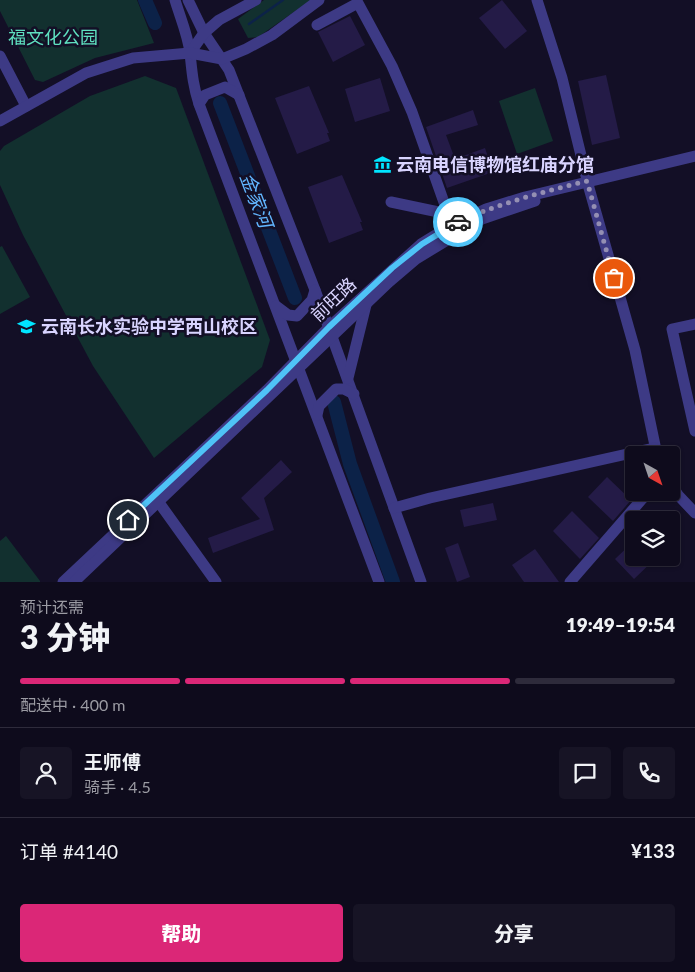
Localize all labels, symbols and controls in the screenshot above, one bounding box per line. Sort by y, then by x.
park label: 福文化公园 [8,26,98,48]
place label: 云南电信博物馆红庙分馆 [396,153,594,175]
museum icon: 云南电信博物馆红庙分馆 [372,154,392,174]
water label: 金家河 [236,169,279,234]
courier [433,197,483,247]
icon: car [444,208,472,236]
pin [593,257,635,299]
icon: bag [600,264,628,292]
street label: 前旺路 [306,273,360,325]
place label: 云南长水实验中学西山校区 [41,315,257,337]
school or university icon: 云南长水实验中学西山校区 [17,316,37,336]
north arrow [625,446,680,501]
map controls [625,446,680,566]
pin [107,499,149,541]
icon: home [114,506,142,534]
button: layers [625,511,680,566]
text: 预计还需 [20,597,84,616]
text: 19:49–19:54 [566,613,675,636]
text: 3 分钟 [20,617,110,656]
text: 配送中 · 400 m [20,695,125,714]
button: person [20,747,72,799]
button: chat [559,747,611,799]
button: phone [623,747,675,799]
text: 王师傅 [84,750,141,773]
text: 骑手 · 4.5 [84,777,151,796]
text: ¥133 [631,839,675,862]
text: 订单 #4140 [20,840,118,863]
button: 帮助 [20,904,343,962]
button: 分享 [353,904,675,962]

